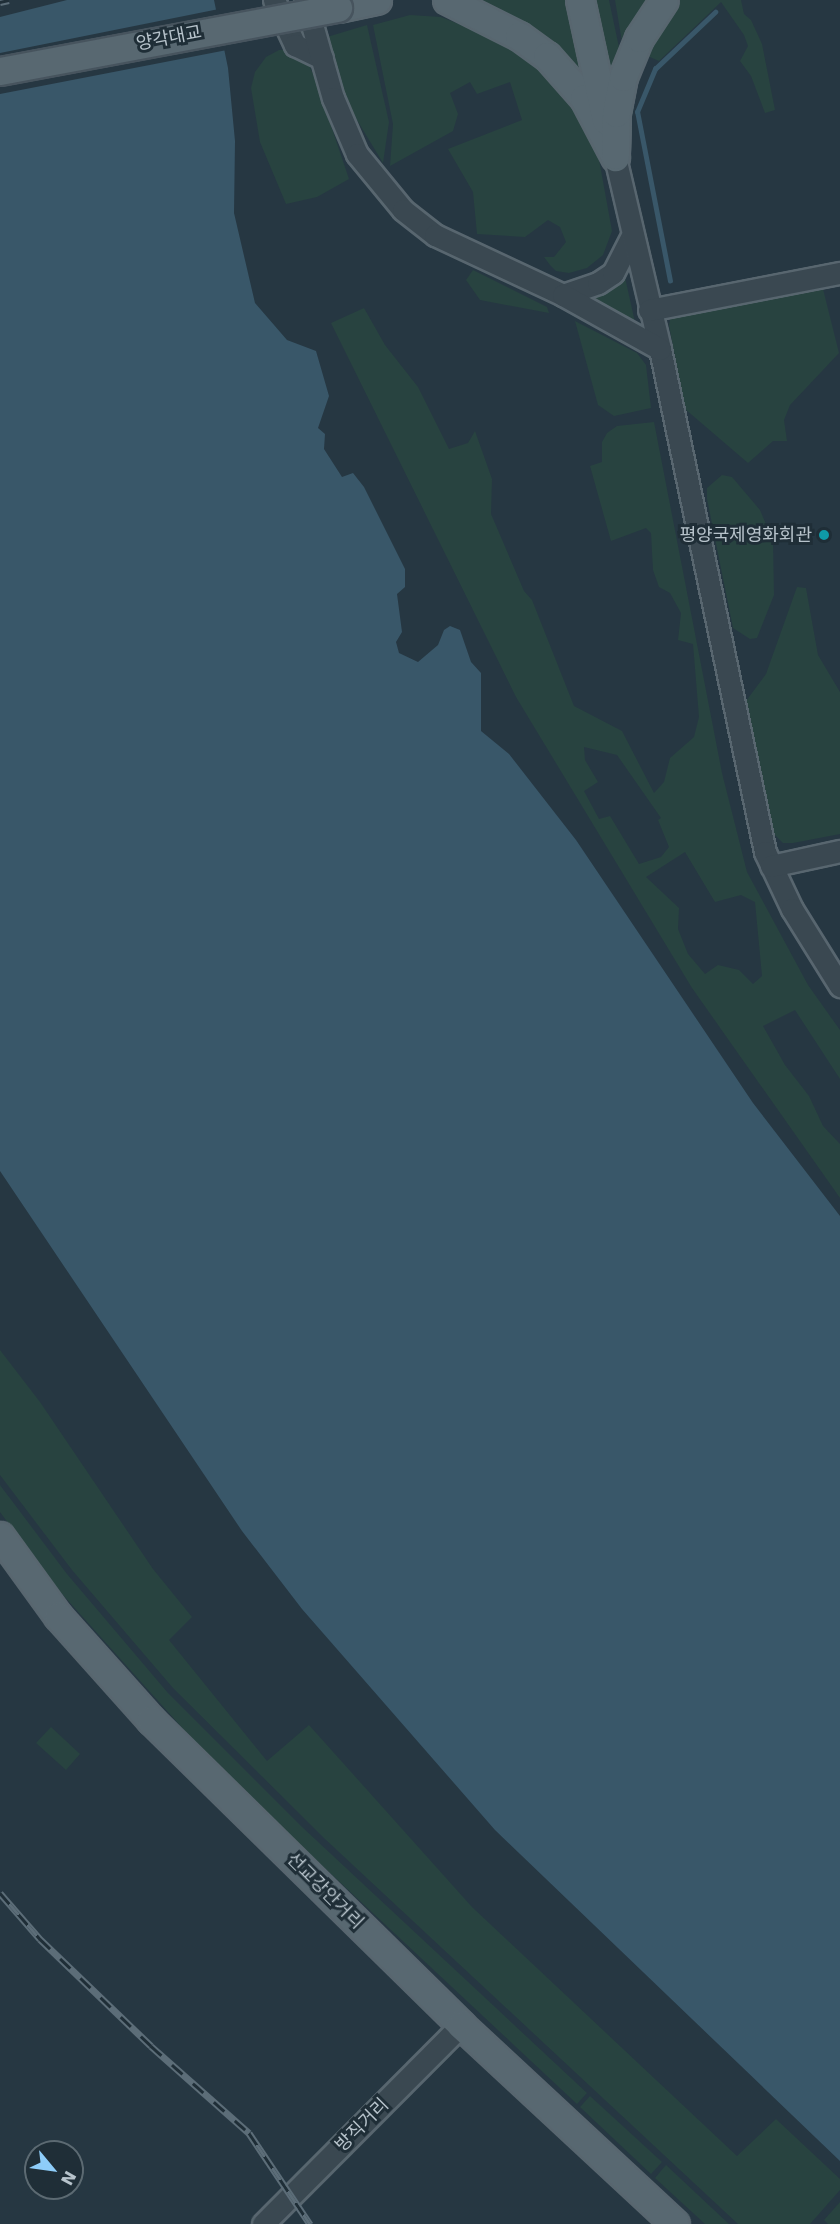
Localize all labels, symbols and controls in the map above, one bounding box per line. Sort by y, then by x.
street label: 양각대교 [134,21,204,55]
place label: 평양국제영화회관 [680,524,812,546]
marker: 평양국제영화회관 [817,528,831,542]
street label: 선교강안거리 [282,1848,368,1934]
street label: 방직거리 [331,2094,393,2156]
north arrow [24,2140,84,2200]
text: N [57,2168,80,2188]

